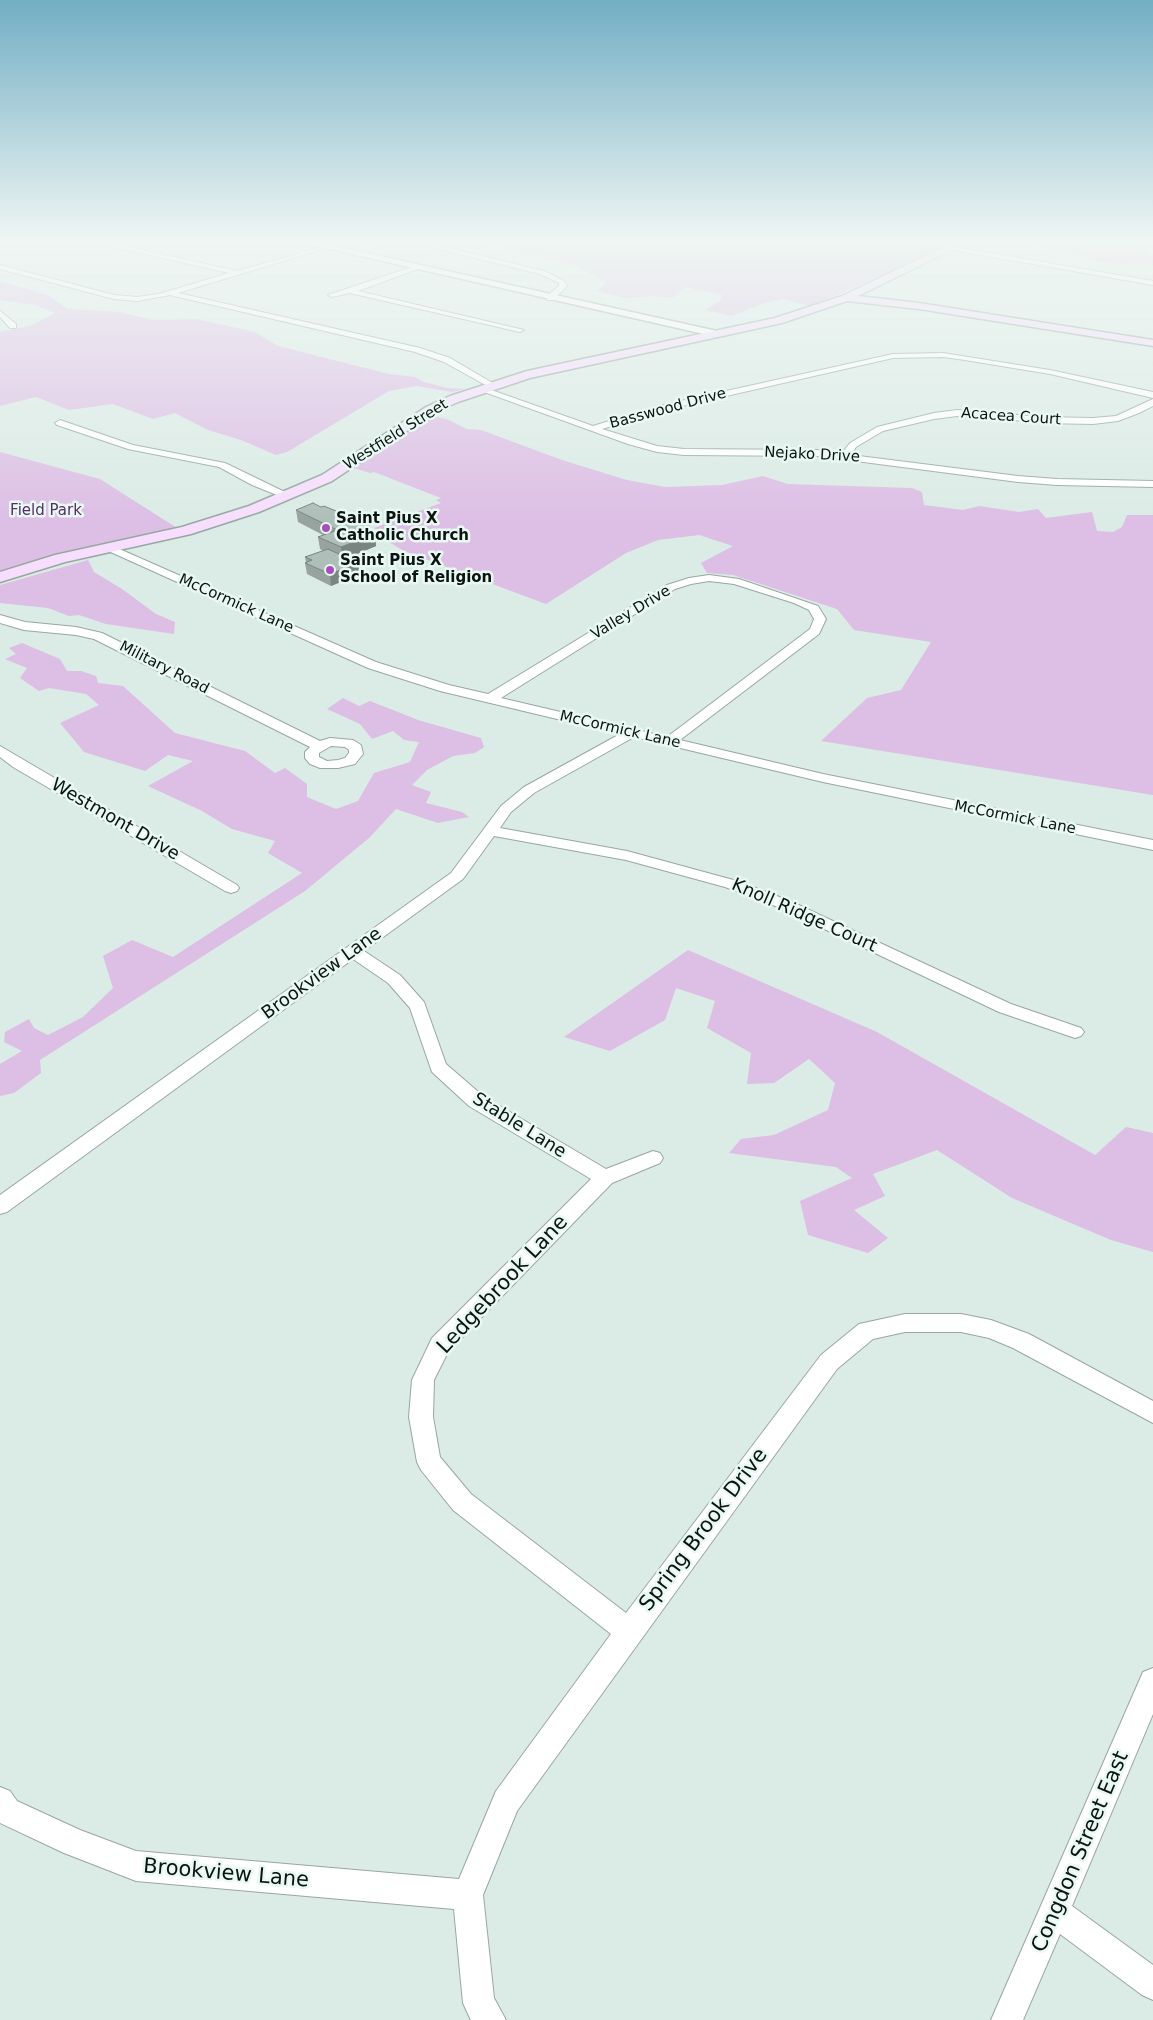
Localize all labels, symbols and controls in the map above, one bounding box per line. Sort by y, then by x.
street label: Basswood Drive [608,385,728,433]
street label: Westfield Street [341,396,451,474]
street label: Acacea Court [960,405,1062,429]
street label: Nejako Drive [764,444,860,466]
park label: Field Park [10,502,82,520]
place label: Saint Pius X Catholic Church [336,510,469,545]
marker: Saint Pius X Catholic Church [320,522,332,534]
place label: Saint Pius X School of Religion [340,552,492,587]
marker: Saint Pius X School of Religion [324,564,336,576]
street label: McCormick Lane [176,571,296,637]
street label: Valley Drive [588,582,674,644]
street label: Military Road [116,638,212,698]
street label: McCormick Lane [558,707,682,753]
street label: Westmont Drive [47,774,183,866]
street label: McCormick Lane [953,797,1077,839]
street label: Knoll Ridge Court [728,874,880,958]
street label: Brookview Lane [258,923,386,1025]
street label: Stable Lane [468,1089,570,1163]
street label: Ledgebrook Lane [432,1210,574,1360]
street label: Spring Brook Drive [634,1444,774,1616]
street label: Congdon Street East [1027,1748,1135,1956]
street label: Brookview Lane [142,1854,310,1894]

